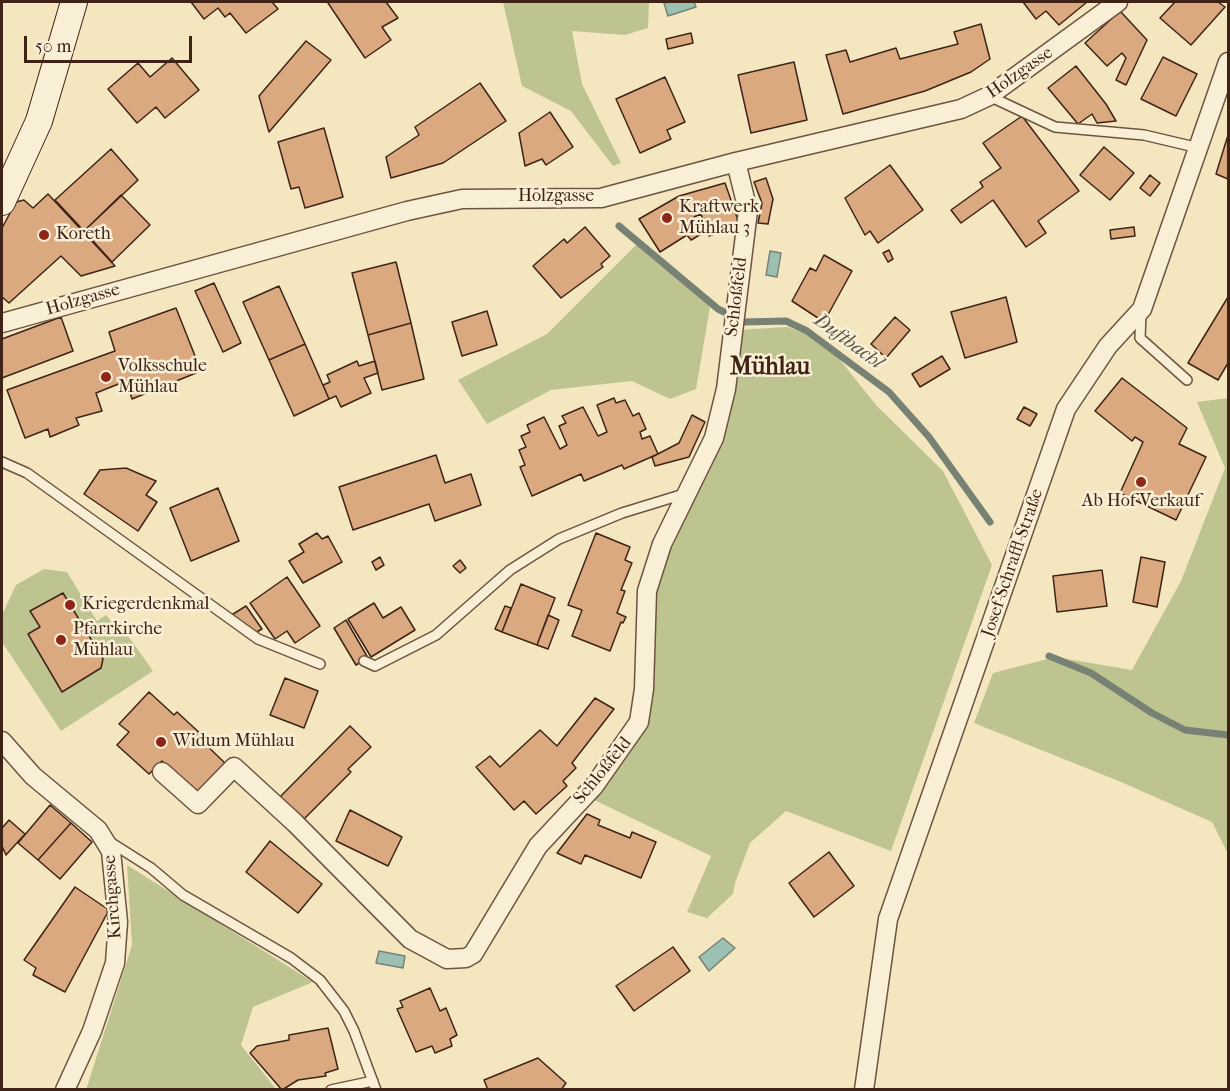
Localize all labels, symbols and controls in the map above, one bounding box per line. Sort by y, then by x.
scale bar [27,24,195,62]
text: 50 m [35,36,71,57]
street label: Holzgasse [983,42,1057,104]
street label: Holzgasse [518,186,594,208]
place label: Kraftwerk Mühlau 3 [679,197,759,240]
marker: Kraftwerk Mühlau 3 [660,211,674,225]
place label: Koreth [56,224,111,246]
marker: Koreth [37,228,51,242]
street label: Schloßfeld [721,256,753,338]
street label: Holzgasse [43,279,123,321]
water label: Duftbachl [809,309,887,375]
district label: Mühlau [730,354,810,382]
place label: Volksschule Mühlau [118,356,207,398]
marker: Volksschule Mühlau [99,370,113,384]
marker: Ab Hof Verkauf [1134,475,1148,489]
street label: Josef-Schraffl-Straße [977,486,1049,640]
place label: Ab Hof Verkauf [1082,491,1200,513]
place label: Kriegerdenkmal [82,594,209,616]
marker: Kriegerdenkmal [63,598,77,612]
place label: Pfarrkirche Mühlau [73,619,162,662]
marker: Pfarrkirche Mühlau [54,633,68,647]
place label: Widum Mühlau [173,731,295,753]
street label: Schloßfeld [569,733,637,809]
marker: Widum Mühlau [154,735,168,749]
street label: Kirchgasse [99,854,127,940]

